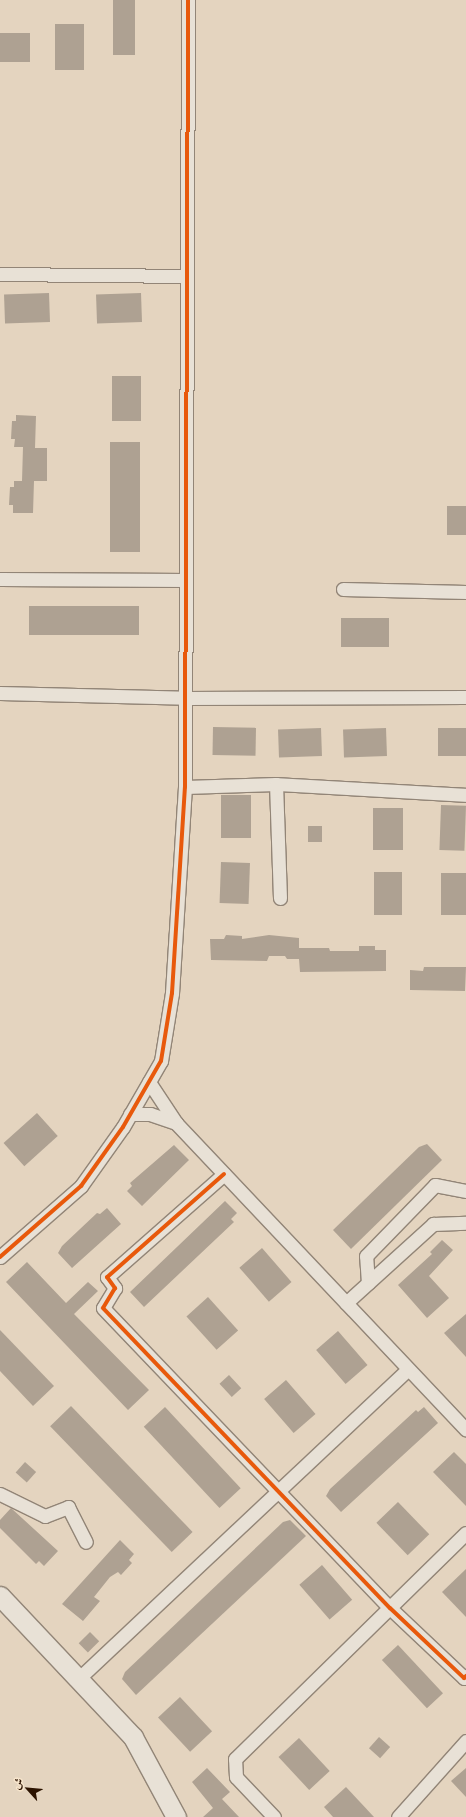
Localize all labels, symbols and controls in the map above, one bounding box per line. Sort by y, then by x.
north arrow [8,1769,48,1809]
text: ش [8,1775,27,1792]

